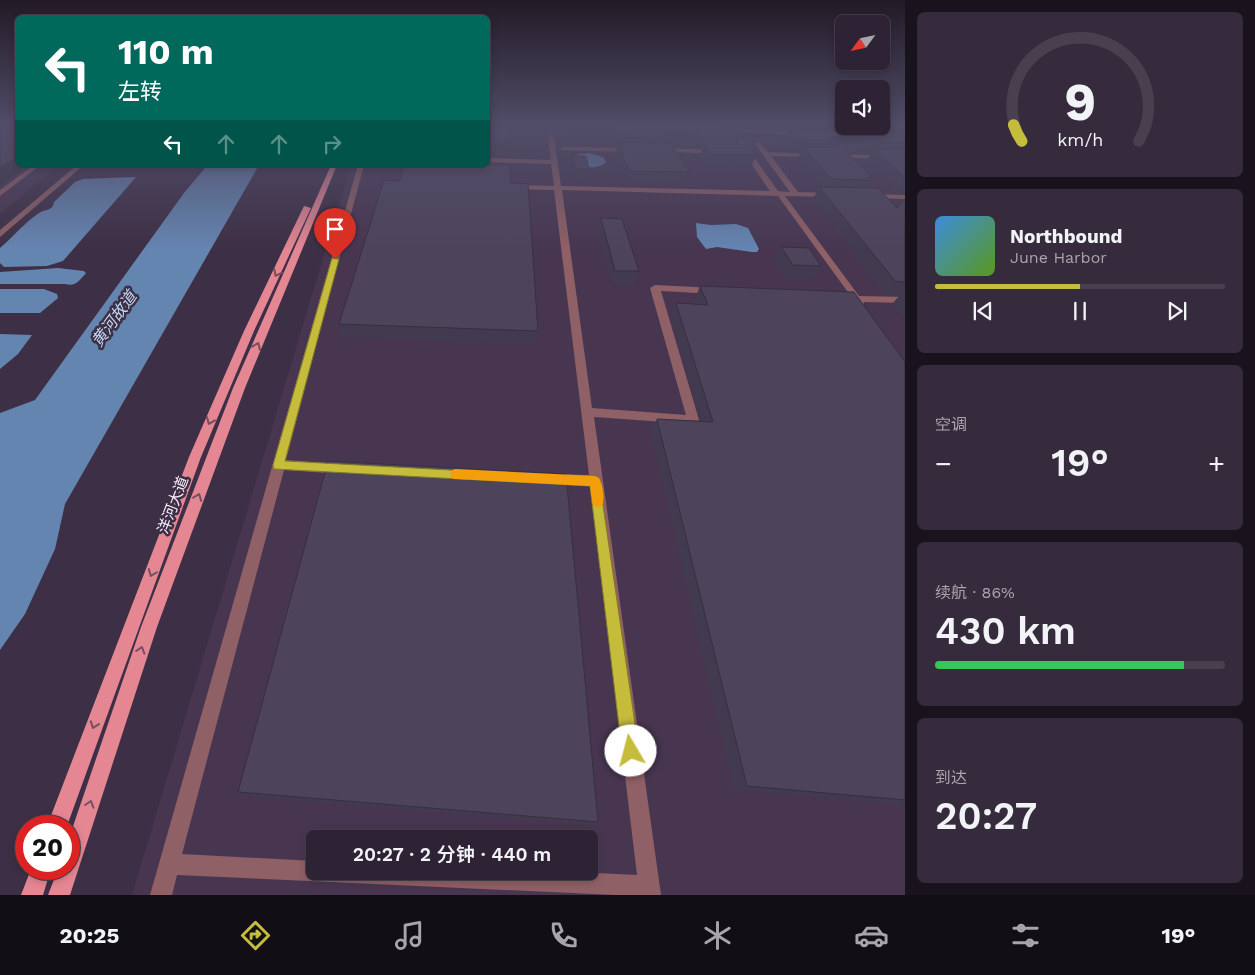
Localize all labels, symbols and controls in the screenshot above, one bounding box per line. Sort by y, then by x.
north arrow [835,15,890,70]
map controls [835,15,890,135]
text: 110 m [118,31,214,73]
icon: left [35,35,100,100]
text: 9 [1064,72,1096,133]
text: 左转 [118,79,162,104]
button: sound [835,80,890,135]
text: km/h [1057,129,1103,150]
icon: left [159,130,187,158]
icon: ahead [212,130,240,158]
icon: ahead [265,130,293,158]
icon: right [318,130,346,158]
pin [314,208,356,259]
icon: arrive [321,215,349,243]
text: Northbound [1010,225,1122,248]
text: June Harbor [1010,248,1107,267]
one-way arrow [272,268,283,277]
water label: 黄河故道 [88,286,142,350]
icon: previous [969,297,997,325]
icon: pause [1066,297,1094,325]
icon: next [1163,297,1191,325]
one-way arrow [250,342,261,351]
text: 空调 [935,415,967,434]
one-way arrow [206,416,217,425]
text: 19° [1051,441,1109,485]
text: − [935,447,952,480]
text: + [1208,447,1225,480]
street label: 洋河大道 [154,474,192,536]
one-way arrow [192,494,202,502]
one-way arrow [147,568,157,576]
text: 续航 · 86% [935,583,1015,602]
text: 430 km [935,609,1076,653]
one-way arrow [135,646,145,655]
one-way arrow [90,720,100,728]
position arrow [604,724,656,776]
text: 到达 [935,768,967,787]
text: 20:27 [935,794,1037,838]
one-way arrow [84,800,94,809]
speed limit sign: 20 [15,815,80,880]
text: 20:27 · 2 分钟 · 440 m [353,843,551,866]
icon: directions [238,918,273,953]
icon: music [392,918,427,953]
icon: phone [546,918,581,953]
icon: climate [700,918,735,953]
icon: car [854,918,889,953]
icon: filters [1008,918,1043,953]
text: 20:25 [59,923,119,948]
text: 19° [1162,923,1195,948]

